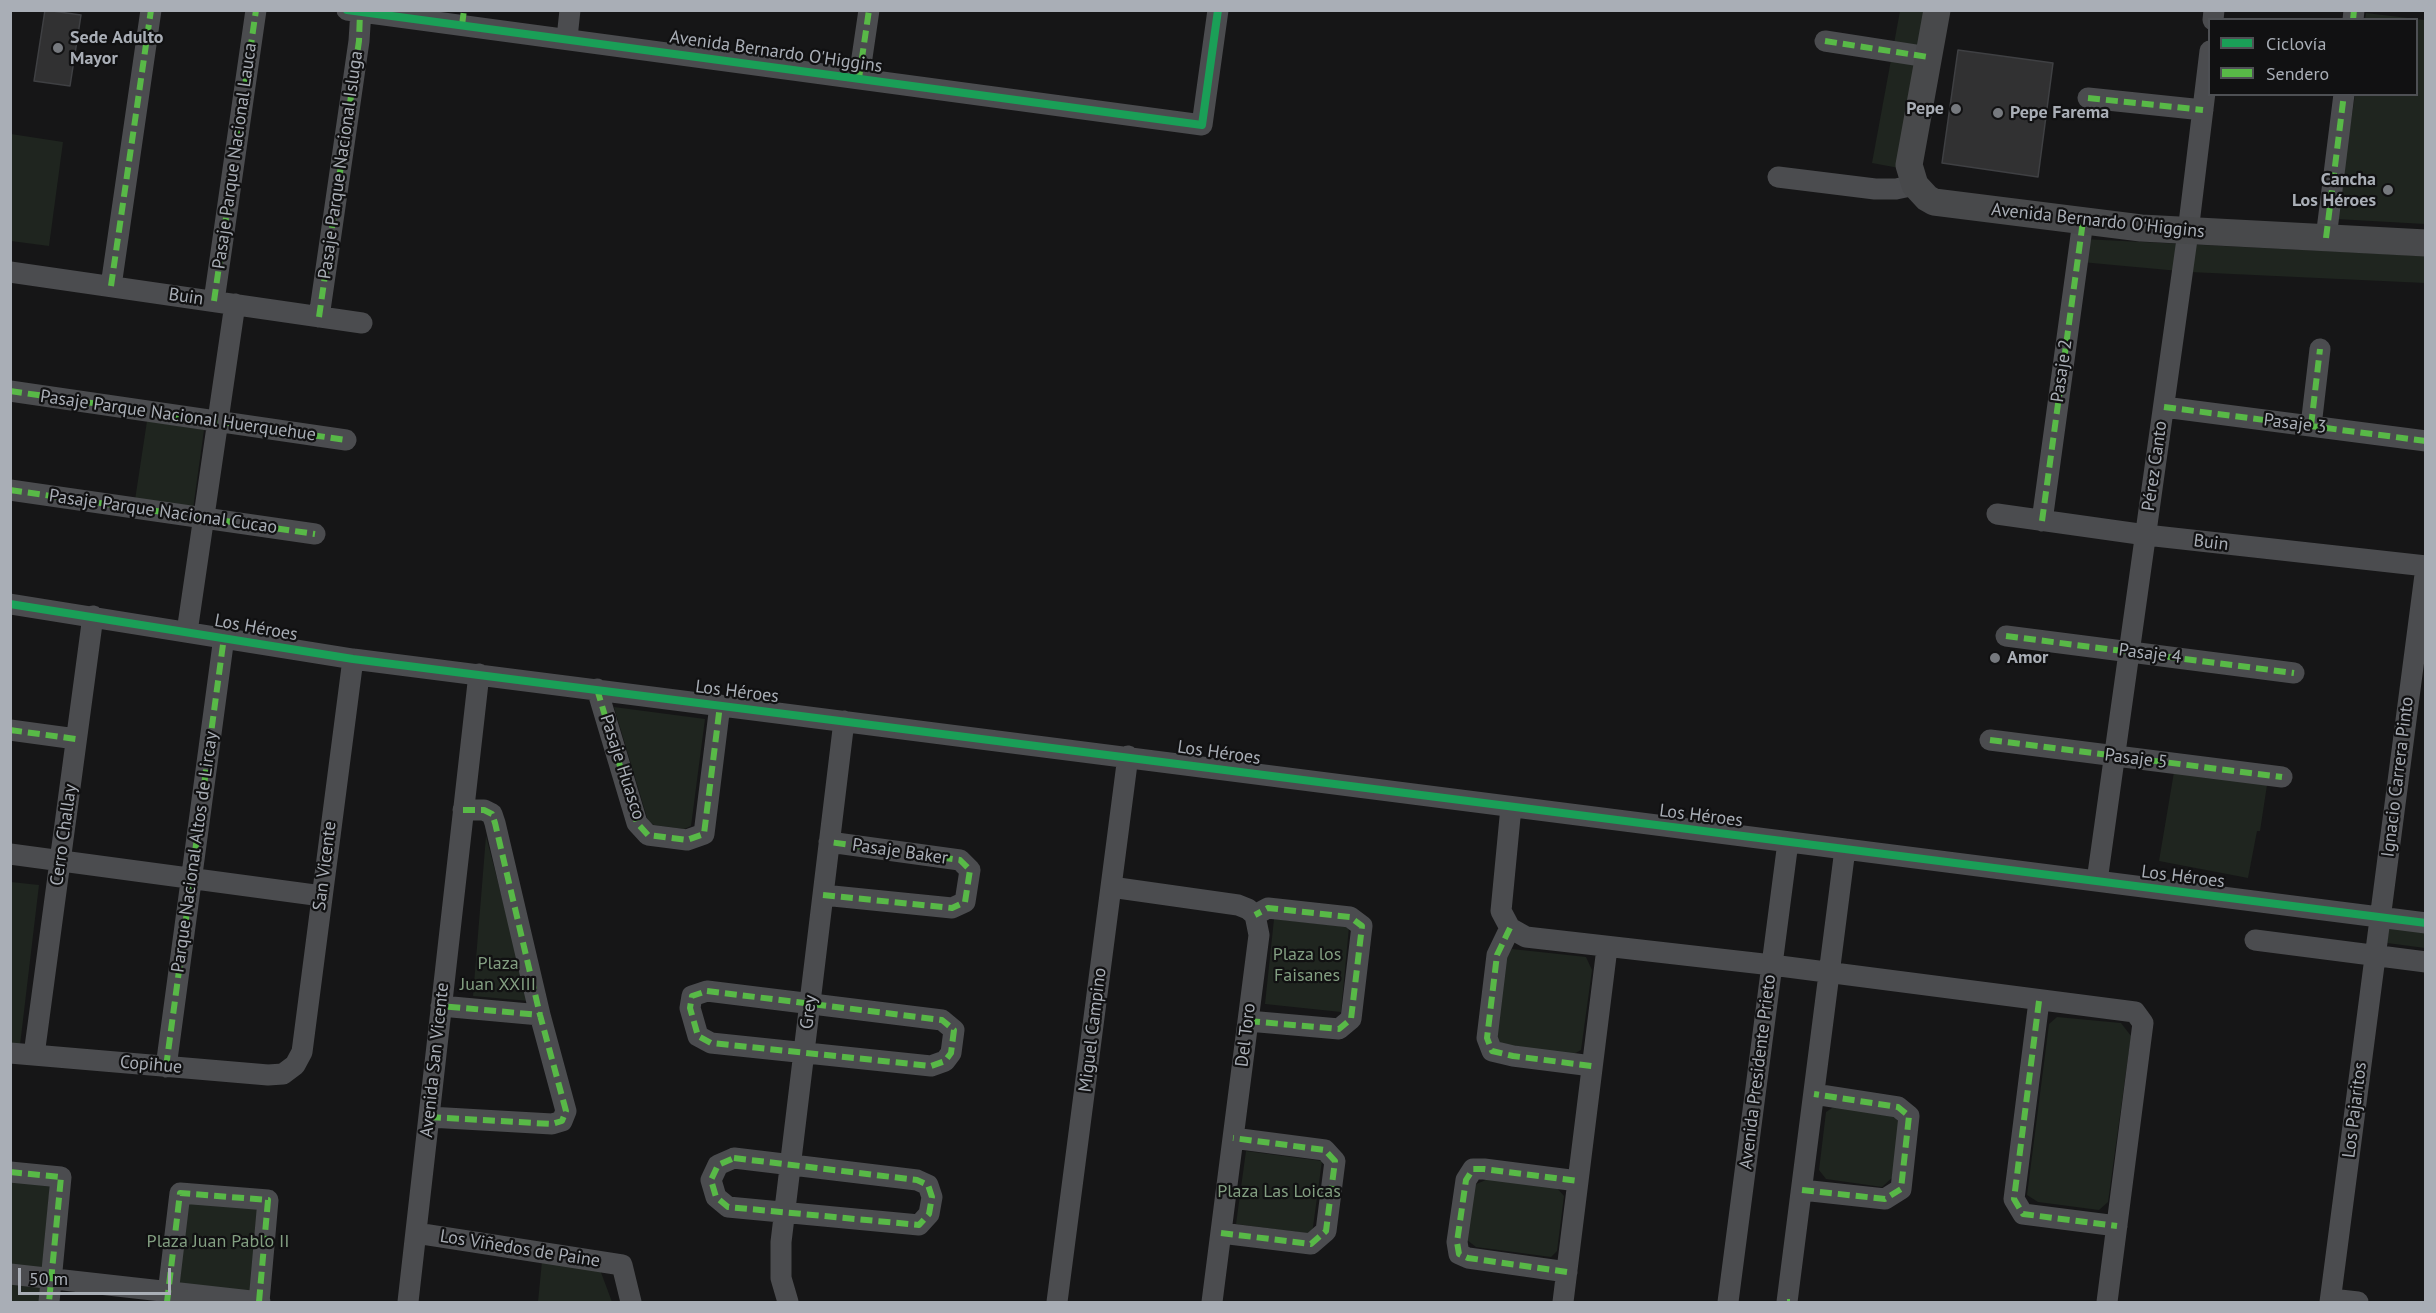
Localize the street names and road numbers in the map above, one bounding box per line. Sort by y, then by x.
street label: Avenida Bernardo O'Higgins [668,26,884,78]
street label: Pasaje Parque Nacional Lauca [208,41,262,271]
street label: Pasaje Parque Nacional Isluga [314,49,368,281]
street label: Avenida Bernardo O'Higgins [1990,199,2206,243]
street label: Buin [167,284,205,310]
street label: Pasaje 2 [2047,338,2077,404]
street label: Pasaje Parque Nacional Huerquehue [39,386,317,446]
street label: Pasaje 3 [2262,409,2328,439]
street label: Pérez Canto [2138,420,2172,512]
street label: Pasaje Parque Nacional Cucao [47,485,279,539]
street label: Buin [2192,530,2230,556]
street label: Los Héroes [213,610,299,646]
street label: Pasaje 4 [2117,639,2183,669]
street label: Los Héroes [694,676,780,708]
street label: Ignacio Carrera Pinto [2377,696,2419,858]
street label: Pasaje Huasco [595,712,649,822]
street label: Parque Nacional Altos de Lircay [167,730,223,974]
street label: Los Héroes [1176,736,1262,770]
street label: Pasaje 5 [2103,744,2169,774]
street label: Cerro Challay [46,783,82,887]
street label: Los Héroes [1658,800,1744,832]
street label: San Vicente [309,820,341,912]
street label: Pasaje Baker [851,835,949,869]
street label: Los Héroes [2140,861,2226,893]
street label: Miguel Campino [1075,967,1111,1093]
street label: Avenida Presidente Prieto [1735,973,1781,1171]
street label: Avenida San Vicente [416,982,454,1138]
street label: Grey [796,994,822,1030]
street label: Del Toro [1231,1002,1261,1068]
street label: Copihue [119,1052,183,1078]
street label: Los Pajaritos [2338,1061,2372,1159]
street label: Los Viñedos de Paine [438,1226,602,1272]

